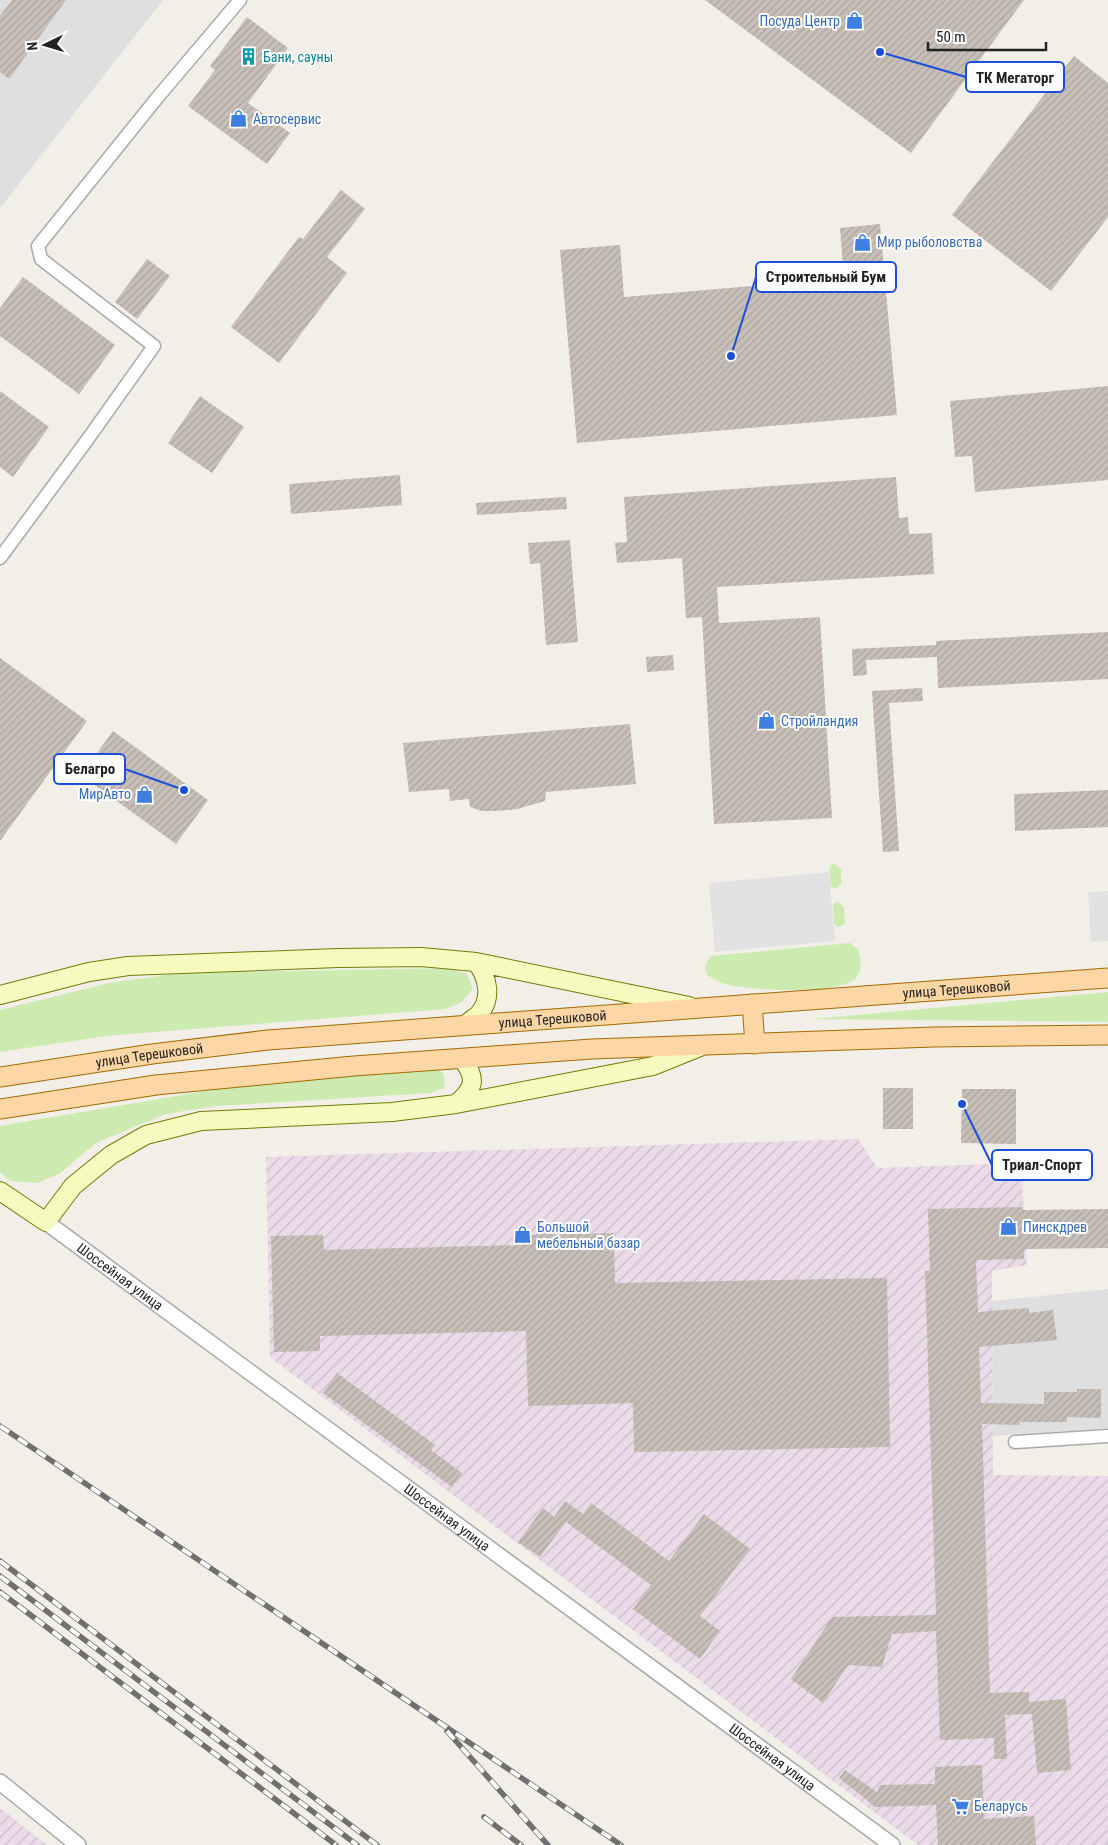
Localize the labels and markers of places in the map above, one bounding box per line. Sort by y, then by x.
shop icon: Посуда Центр [844,11,864,31]
place label: Посуда Центр [759,13,840,29]
building icon: Бани, сауны [239,47,259,67]
place label: Бани, сауны [263,49,333,65]
callout: ТК Мегаторг [966,62,1064,92]
shop icon: Автосервис [229,109,249,129]
place label: Автосервис [253,111,321,127]
shop icon: Мир рыболовства [853,232,873,252]
place label: Мир рыболовства [877,234,982,250]
callout: Строительный Бум [756,262,896,292]
shop icon: Стройландия [757,711,777,731]
place label: Стройландия [781,713,858,729]
callout: Белагро [54,754,125,784]
shop icon: МирАвто [135,784,155,804]
place label: МирАвто [79,786,131,802]
callout: Триал-Спорт [992,1150,1092,1180]
shop icon: Пинскдрев [999,1217,1019,1237]
place label: Большой мебельный базар [537,1219,640,1251]
place label: Пинскдрев [1023,1219,1087,1235]
shop icon: Большой мебельный базар [513,1225,533,1245]
supermarket icon: Беларусь [950,1796,970,1816]
place label: Беларусь [974,1798,1028,1814]

